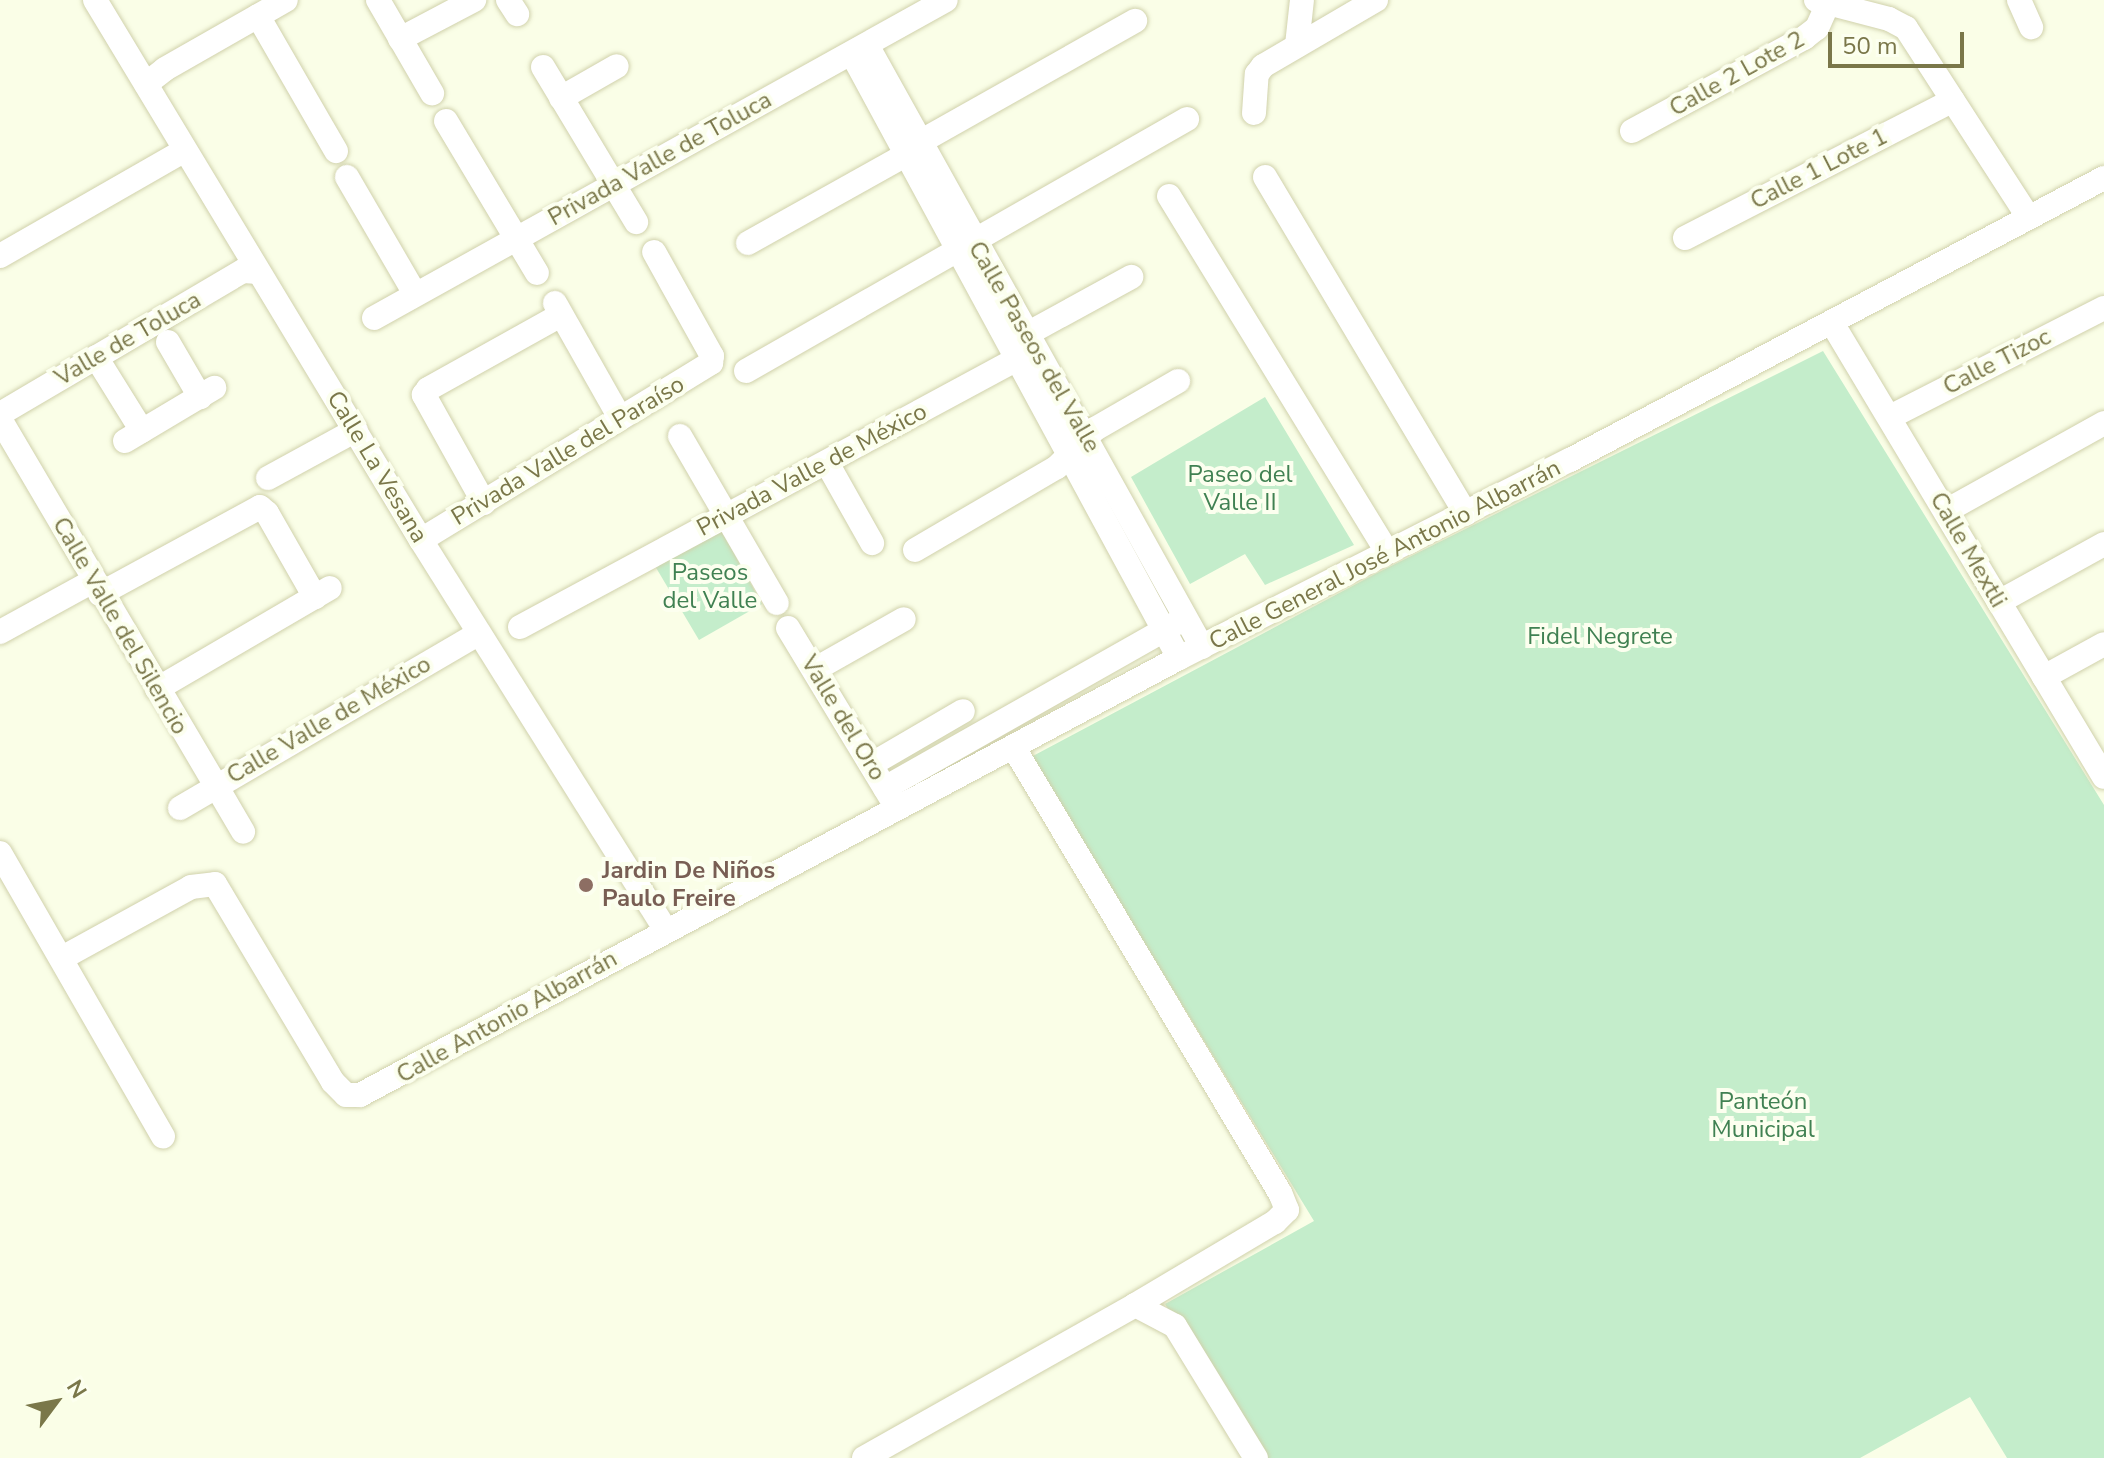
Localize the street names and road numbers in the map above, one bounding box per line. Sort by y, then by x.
street label: Calle 2 Lote 2 [1665,25,1809,123]
street label: Privada Valle de Toluca [543,86,777,232]
street label: Calle 1 Lote 1 [1746,122,1892,216]
street label: Calle Paseos del Valle [962,236,1106,458]
street label: Valle de Toluca [50,286,206,392]
street label: Calle Tizoc [1938,323,2056,401]
street label: Privada Valle del Paraíso [446,370,690,532]
street label: Calle La Vesana [320,386,434,548]
street label: Privada Valle de México [692,397,932,543]
street label: Calle General José Antonio Albarrán [1205,454,1565,656]
street label: Calle Mextli [1923,487,2013,613]
street label: Calle Valle del Silencio [46,512,194,740]
street label: Calle Valle de México [222,650,436,790]
street label: Valle del Oro [794,650,892,786]
street label: Calle Antonio Albarrán [392,944,622,1090]

